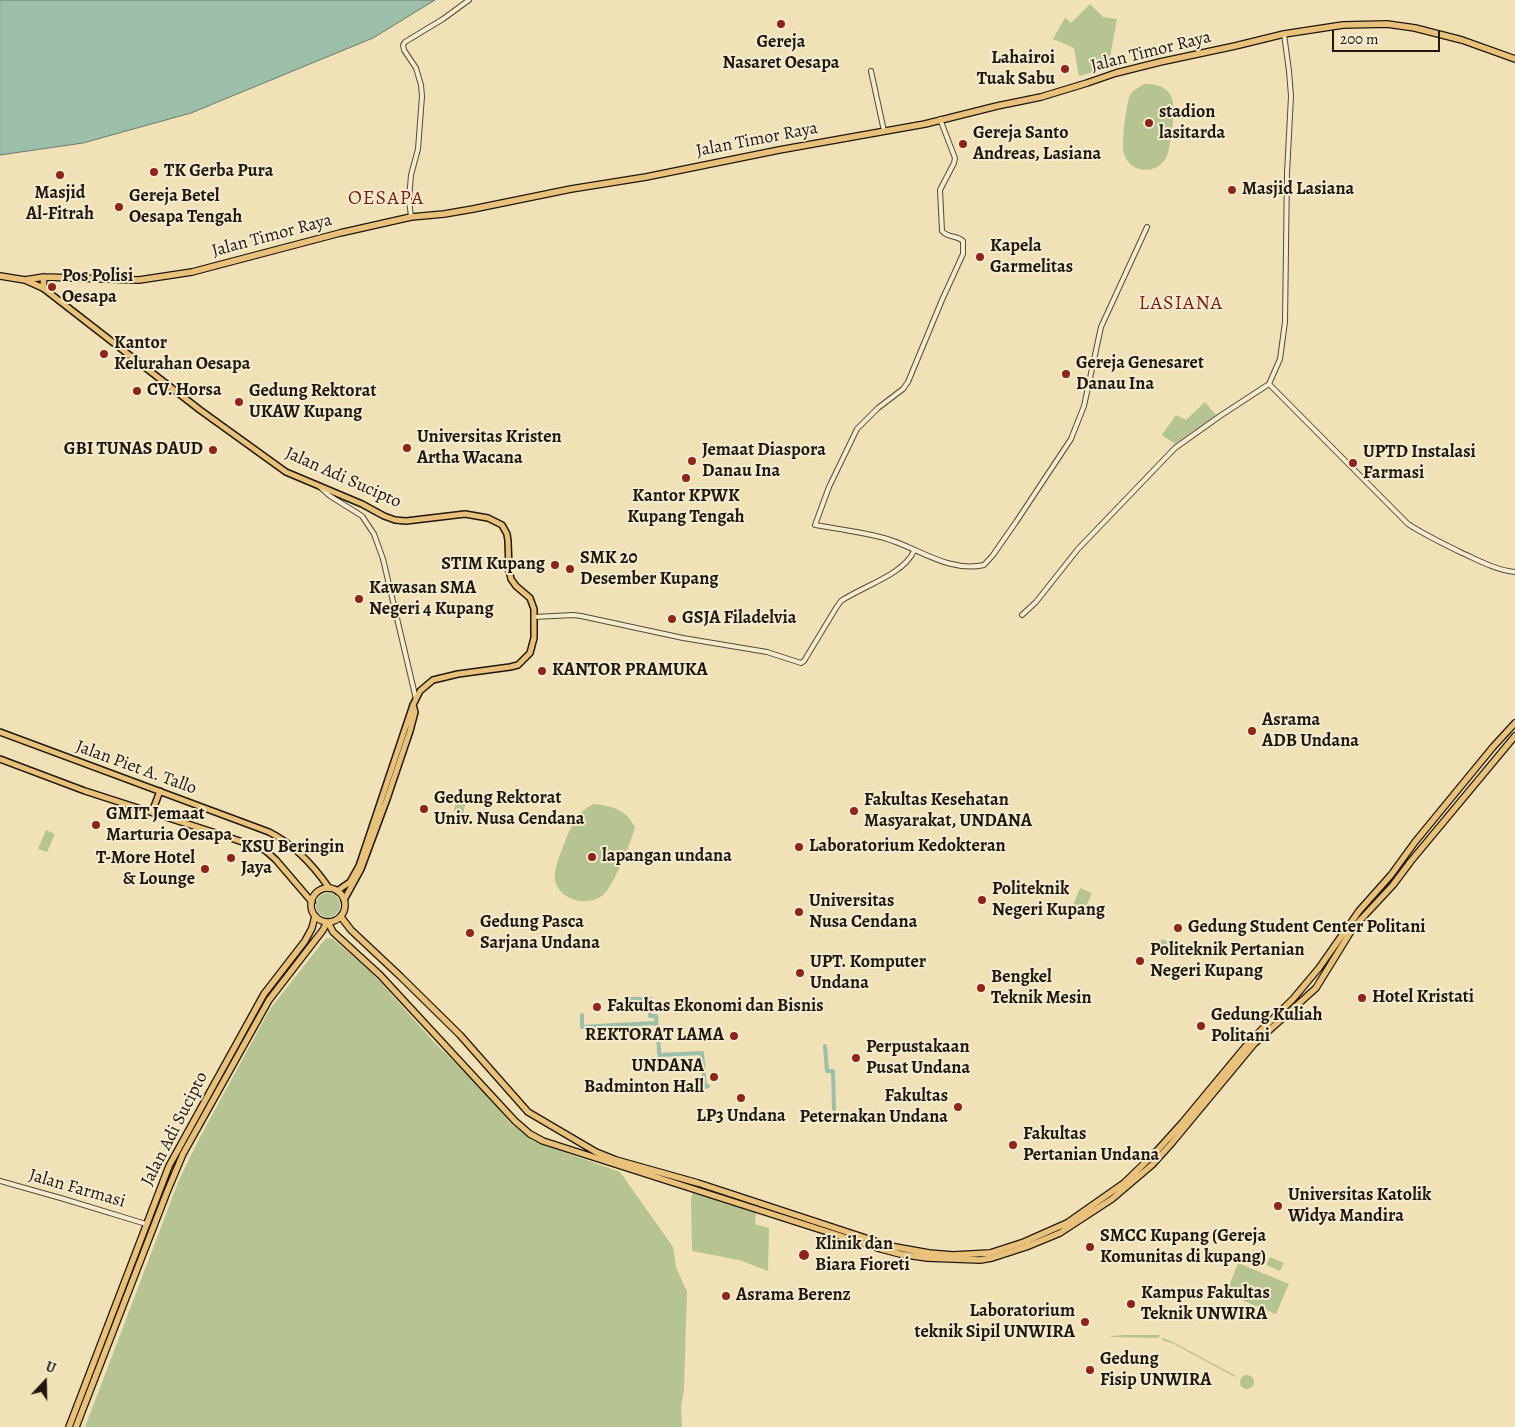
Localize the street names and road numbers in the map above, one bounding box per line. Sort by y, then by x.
street label: Jalan Timor Raya [1088,27,1214,77]
street label: Jalan Timor Raya [694,118,820,162]
street label: Jalan Timor Raya [210,210,334,262]
street label: Jalan Adi Sucipto [282,443,404,513]
street label: Jalan Piet A. Tallo [73,736,199,800]
street label: Jalan Adi Sucipto [137,1068,213,1190]
street label: Jalan Farmasi [26,1165,128,1213]

